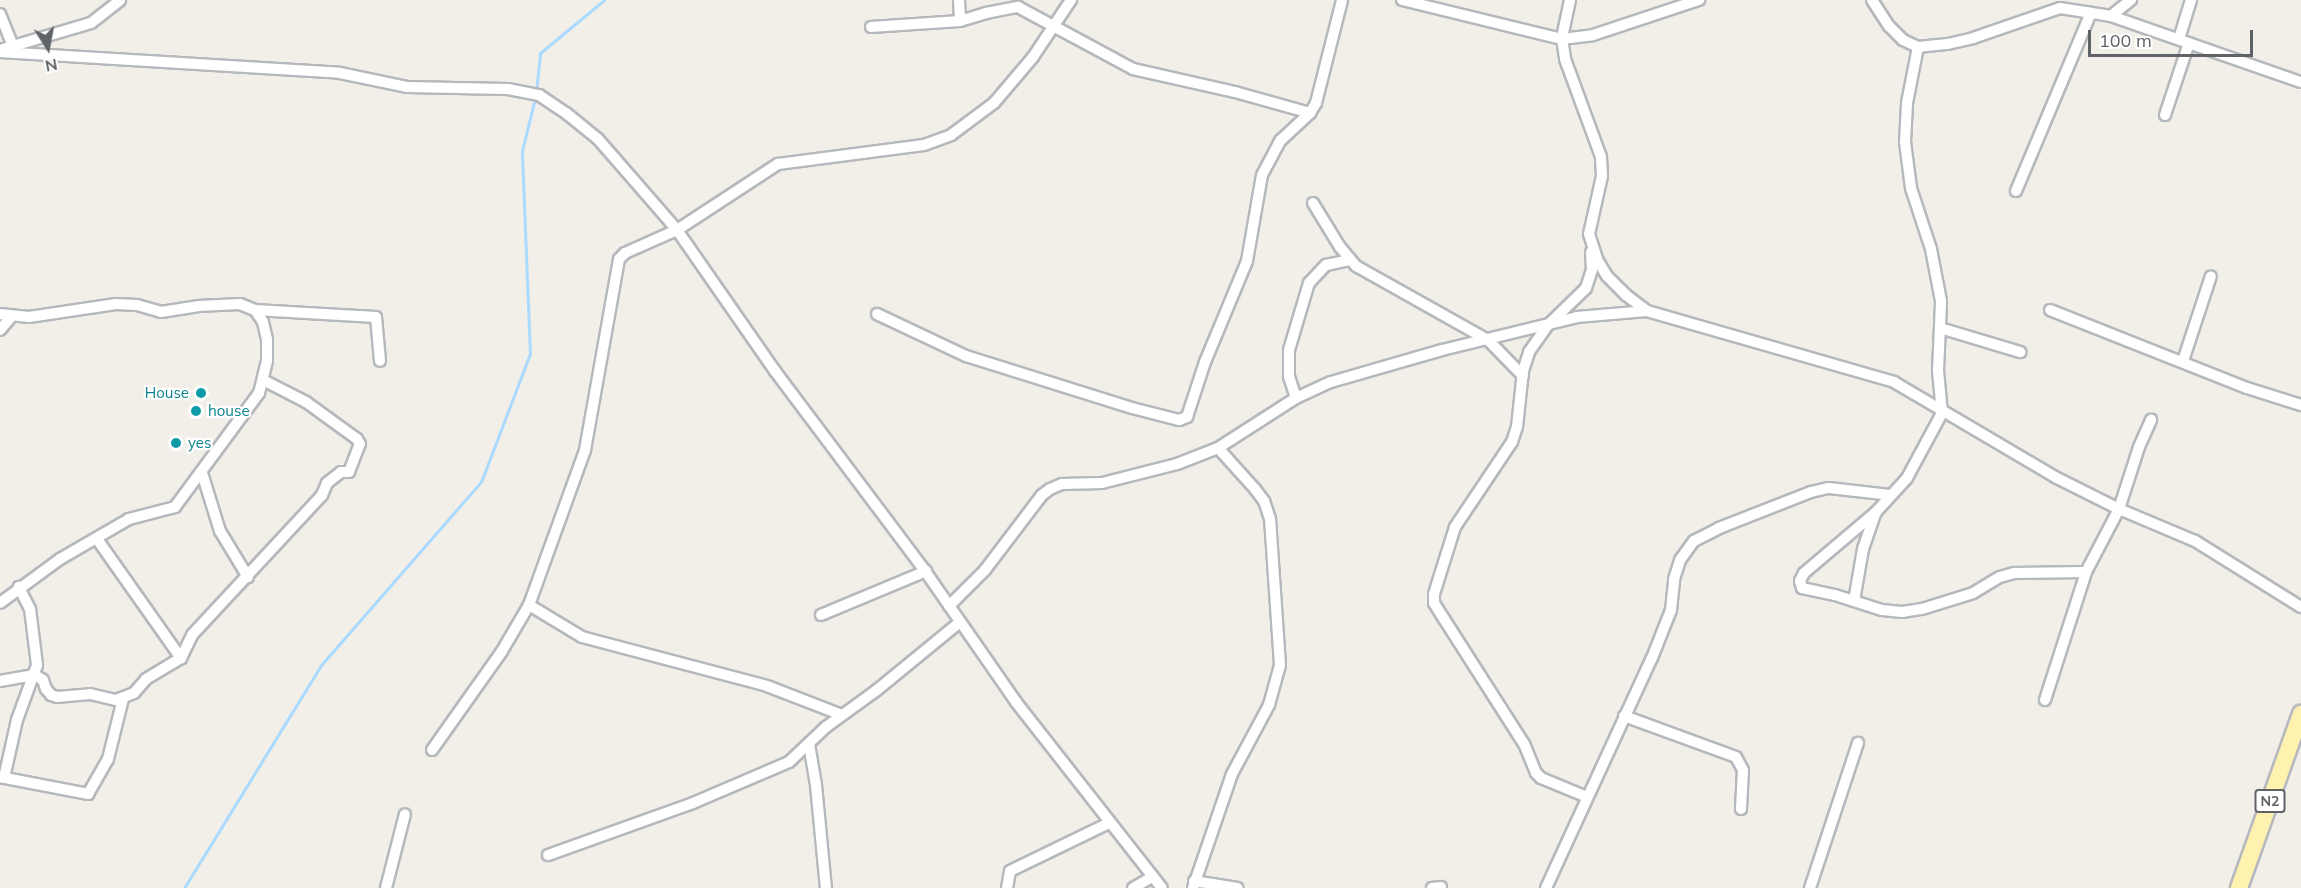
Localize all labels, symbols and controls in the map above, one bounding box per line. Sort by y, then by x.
north arrow [18,18,78,78]
scale bar [2091,18,2256,56]
text: 100 m [2099,29,2152,52]
text: N [44,55,59,77]
place label: House [145,384,189,402]
marker: House [194,386,208,400]
place label: house [208,402,250,420]
marker: house [189,404,203,418]
place label: yes [188,434,211,452]
marker: yes [169,436,183,450]
road number: N2 [2254,790,2286,812]

